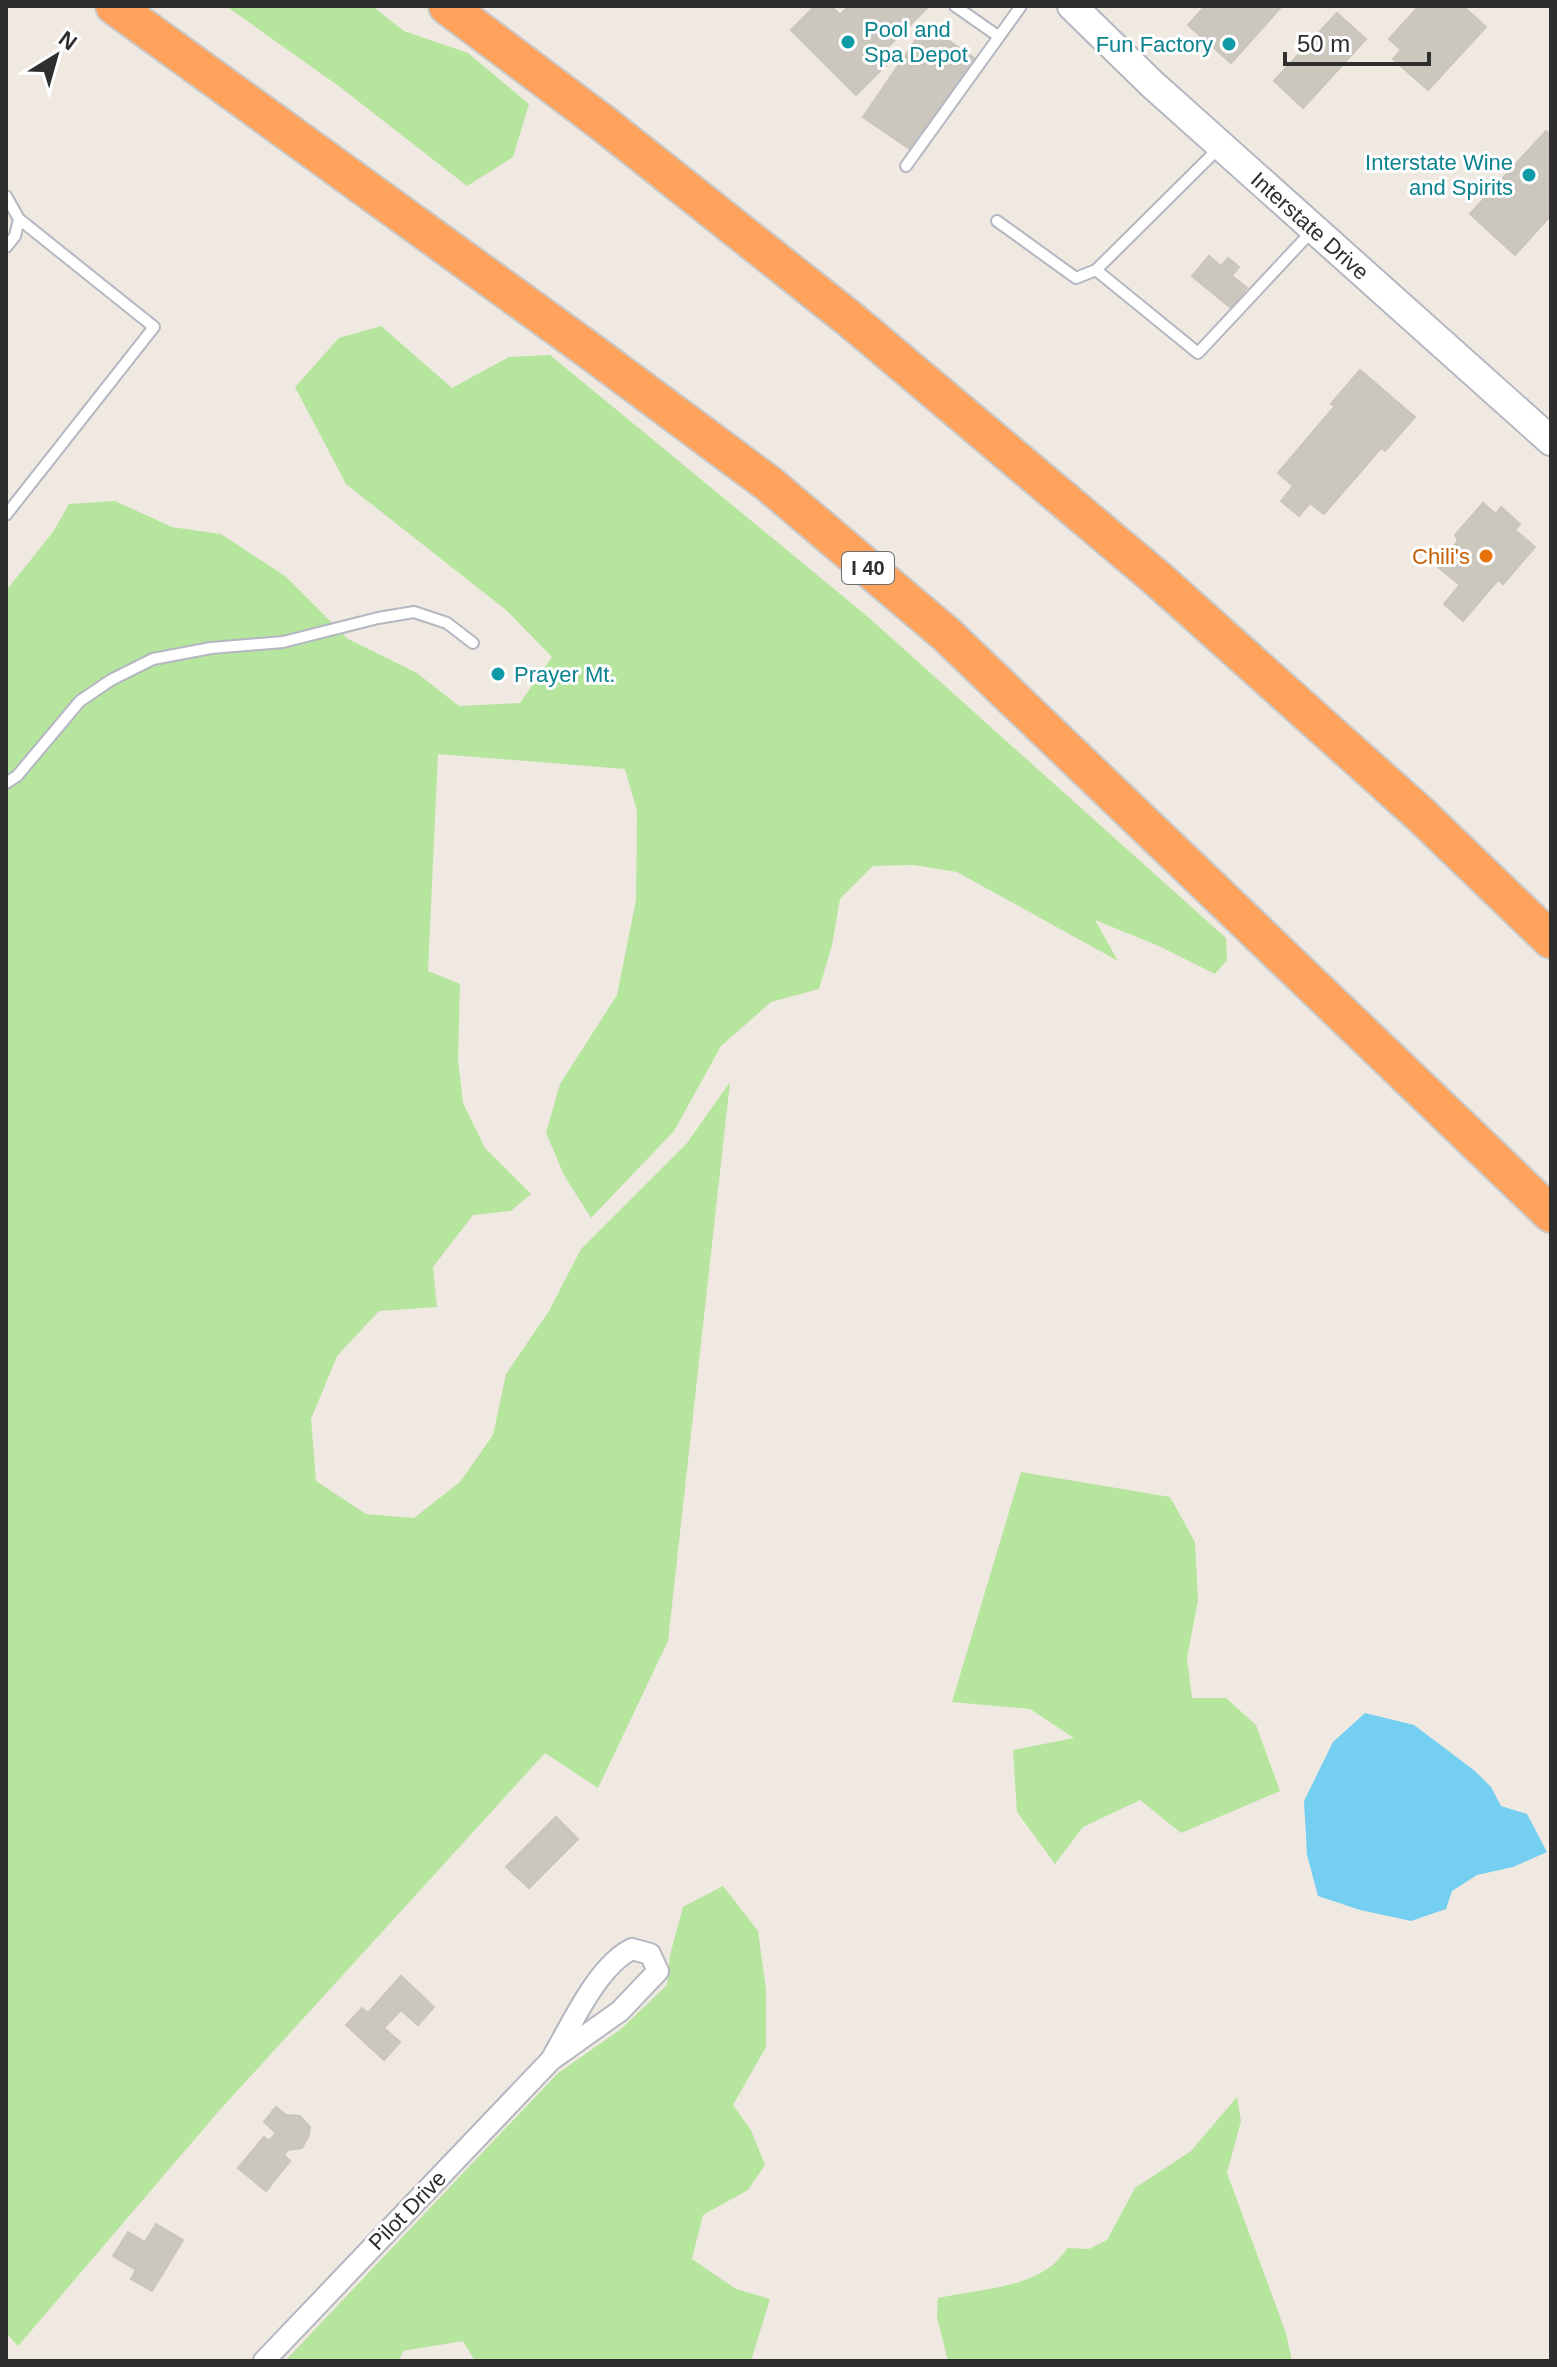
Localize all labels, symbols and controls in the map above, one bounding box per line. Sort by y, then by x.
north arrow [16,16,96,96]
scale bar [1285,16,1429,66]
place label: Pool and Spa Depot [864,17,968,67]
text: N [54,26,82,55]
text: 50 m [1297,30,1350,57]
place label: Fun Factory [1096,32,1213,57]
marker: Pool and Spa Depot [839,33,857,51]
marker: Fun Factory [1220,35,1238,53]
place label: Interstate Wine and Spirits [1365,150,1513,200]
marker: Interstate Wine and Spirits [1520,166,1538,184]
street label: Interstate Drive [1246,167,1374,285]
place label: Chili's [1412,544,1470,569]
marker: Chili's [1477,547,1495,565]
road number: I 40 [842,552,894,584]
place label: Prayer Mt. [514,662,615,687]
marker: Prayer Mt. [489,665,507,683]
street label: Pilot Drive [364,2166,451,2255]

